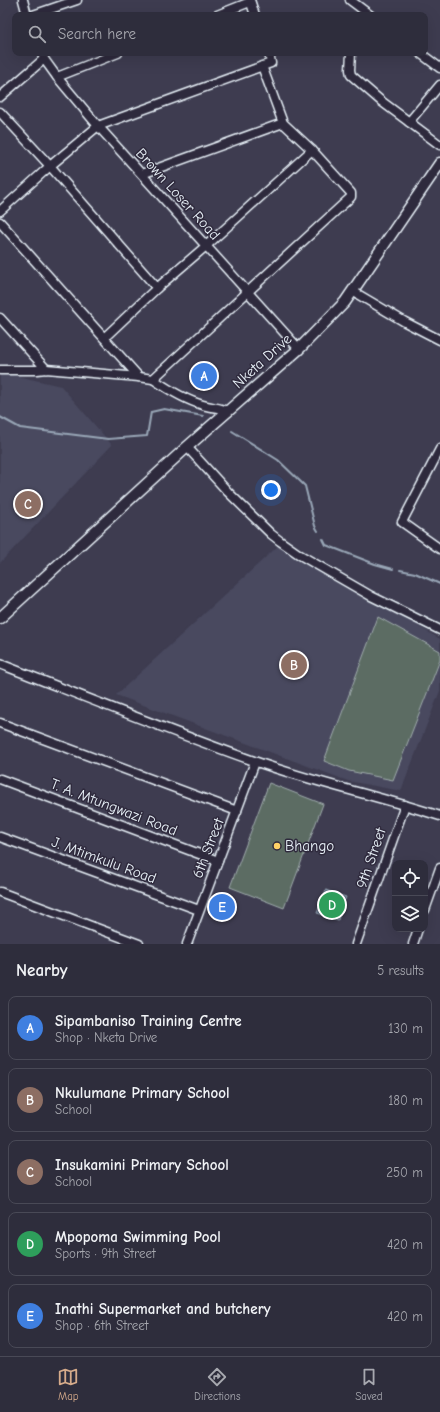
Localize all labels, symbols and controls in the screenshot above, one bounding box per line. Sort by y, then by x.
search box [12,12,428,56]
icon: search [26,23,48,45]
text: Search here [58,25,136,43]
street label: Brown Loser Road [132,144,224,244]
street label: Nketa Drive [229,329,296,392]
pin: A [191,361,217,391]
your location [261,480,281,500]
pin: C [15,489,41,519]
pin: B [281,650,307,680]
street label: T. A. Mtungwazi Road [48,775,180,839]
street label: 6th Street [188,815,228,881]
street label: 9th Street [352,825,390,891]
street label: J. Mtimkulu Road [49,833,159,887]
place label: Bhango [285,837,334,855]
marker: Bhango [272,841,282,851]
map controls [392,860,428,932]
button: locate [392,860,428,896]
pin: D [319,890,345,920]
pin: E [209,892,235,922]
button: layers [392,896,428,932]
text: Nearby [16,961,67,980]
text: 5 results [377,963,424,978]
text: Sipambaniso Training Centre [55,1012,242,1030]
text: A [26,1021,34,1036]
text: 130 m [388,1021,423,1036]
text: Shop · Nketa Drive [55,1030,157,1045]
text: Nkulumane Primary School [55,1084,230,1102]
text: B [26,1093,34,1108]
text: 180 m [388,1093,423,1108]
text: School [55,1102,92,1117]
text: Insukamini Primary School [55,1156,229,1174]
text: C [26,1165,34,1180]
text: 250 m [386,1165,423,1180]
text: School [55,1174,92,1189]
text: Mpopoma Swimming Pool [55,1228,221,1246]
text: D [26,1237,34,1252]
text: 420 m [387,1237,423,1252]
text: Sports · 9th Street [55,1246,156,1261]
text: Inathi Supermarket and butchery [55,1300,271,1318]
text: E [26,1309,34,1324]
text: 420 m [387,1309,423,1324]
text: Shop · 6th Street [55,1318,149,1333]
tab: Map [57,1366,79,1403]
tab: Directions [194,1366,241,1403]
tab: Saved [355,1366,383,1403]

